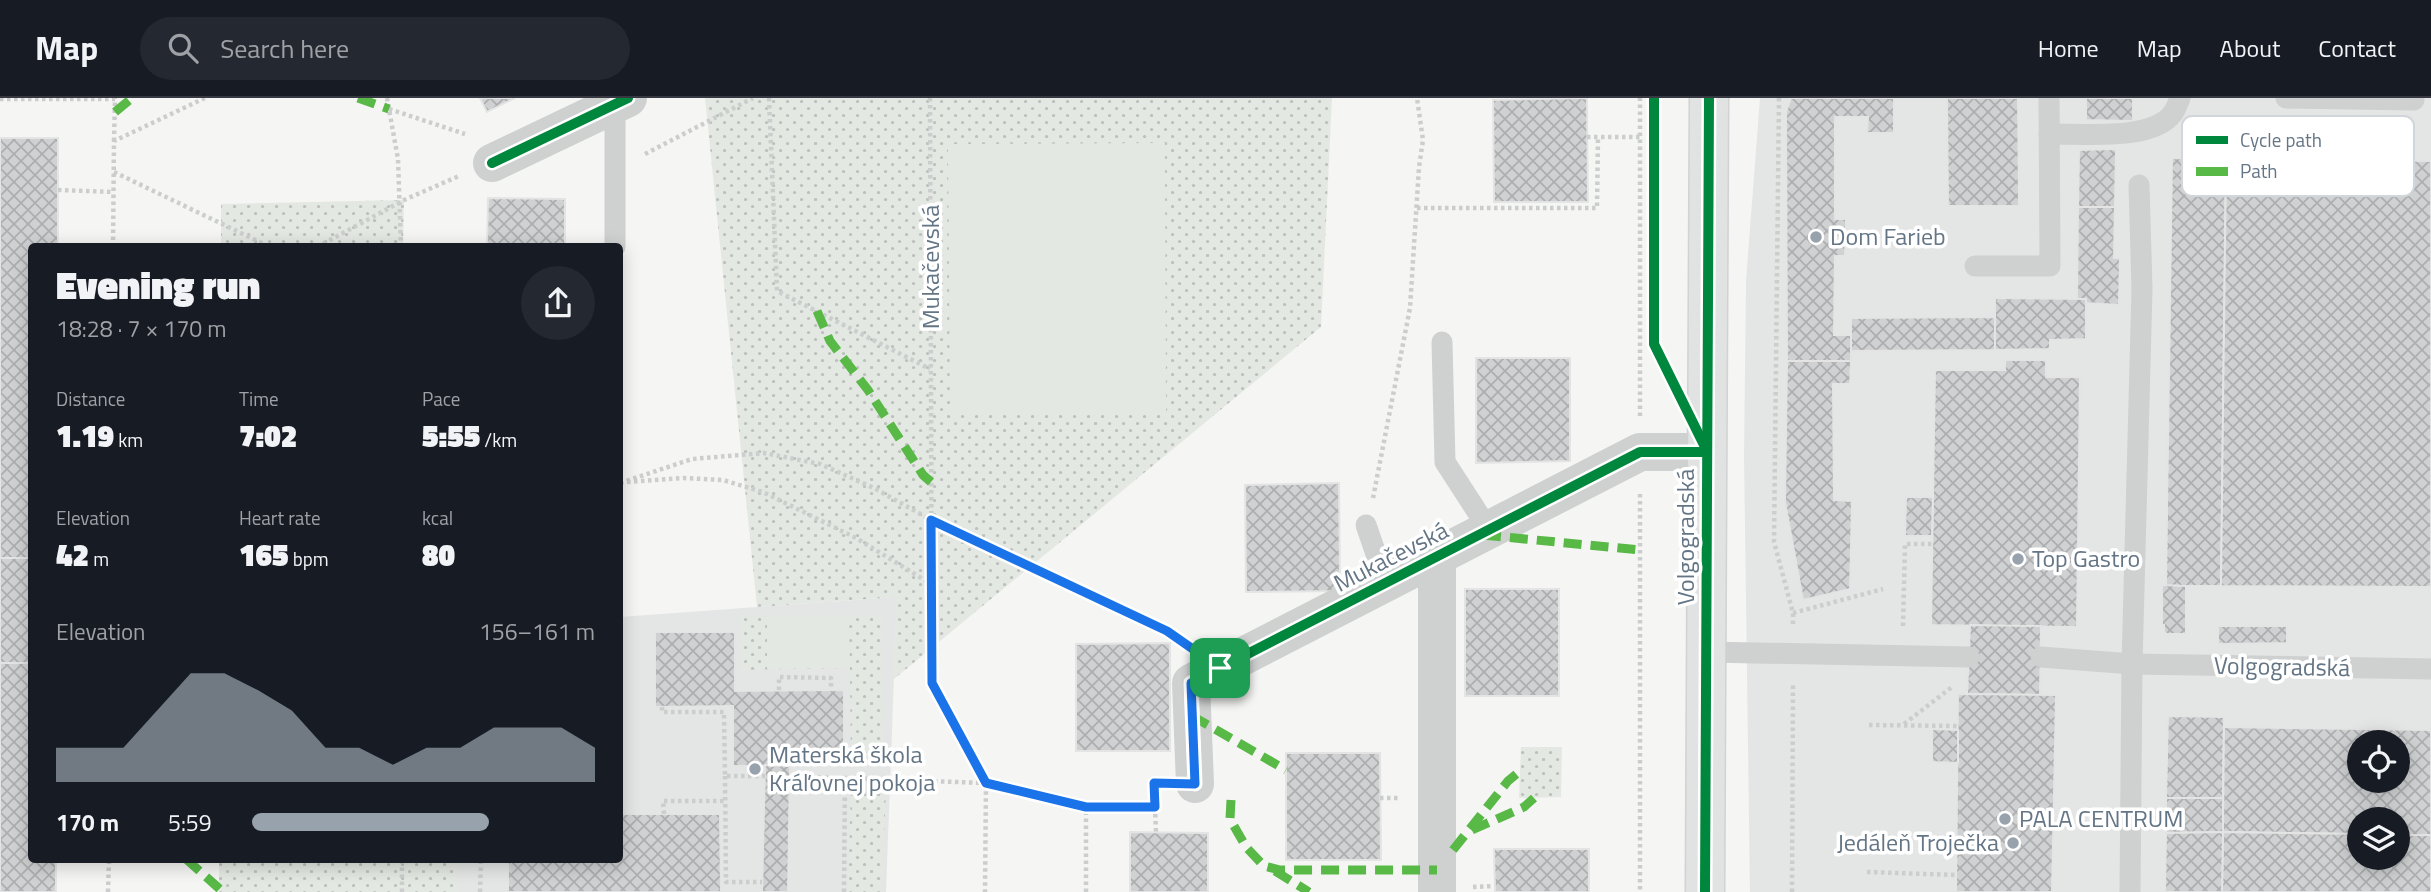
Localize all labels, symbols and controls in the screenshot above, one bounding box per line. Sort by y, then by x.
search box [140,17,630,80]
text: Map [35,23,98,73]
icon: search [164,29,202,67]
text: Search here [220,29,349,68]
text: Home [2038,30,2099,66]
text: Map [2137,30,2182,66]
text: About [2220,30,2280,66]
text: Contact [2318,30,2396,66]
legend [2182,116,2414,196]
text: Cycle path [2240,125,2322,154]
text: Path [2240,156,2278,185]
street label: Mukačevská [912,205,948,329]
place label: Dom Farieb [1830,218,1946,254]
marker: Dom Farieb [1808,229,1824,245]
text: Evening run [56,256,260,314]
button: share [521,266,595,340]
text: 18:28 · 7 × 170 m [56,311,226,346]
text: Distance [56,384,125,413]
text: Time [239,384,279,413]
text: Pace [422,384,460,413]
text: 1.19 [56,413,114,459]
text: 7:02 [239,413,297,459]
text: 5:55 [422,413,480,459]
text: km [114,425,143,454]
text: /km [480,425,517,454]
street label: Volgogradská [1667,469,1703,605]
text: Elevation [56,503,130,532]
text: Heart rate [239,503,321,532]
text: kcal [422,503,453,532]
street label: Mukačevská [1327,512,1454,600]
text: 42 [56,532,89,578]
text: 165 [239,532,289,578]
text: 80 [422,532,455,578]
place label: Top Gastro [2032,540,2140,576]
text: m [89,544,109,573]
text: bpm [289,544,329,573]
marker: Top Gastro [2010,551,2026,567]
text: Elevation [56,614,145,649]
text: 156–161 m [479,614,595,649]
pin [1190,638,1250,698]
street label: Volgogradská [2214,647,2351,685]
icon: arrive [1201,649,1239,687]
map controls [2347,730,2410,870]
button: locate [2347,730,2410,793]
place label: Materská škola Kráľovnej pokoja [769,736,935,800]
marker: Materská škola Kráľovnej pokoja [747,761,763,777]
place label: PALA CENTRUM [2019,800,2183,836]
text: 170 m [56,805,119,840]
text: 5:59 [168,805,212,840]
button: layers [2347,807,2410,870]
marker: PALA CENTRUM [1997,811,2013,827]
place label: Jedáleň Troječka [1837,824,1999,860]
marker: Jedáleň Troječka [2005,835,2021,851]

